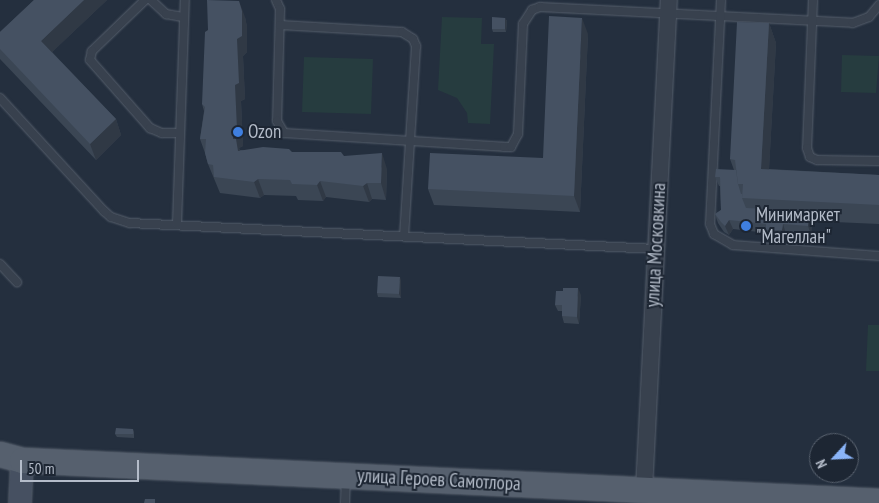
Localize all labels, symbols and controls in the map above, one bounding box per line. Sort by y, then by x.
place label: Ozon [248,121,281,143]
marker: Ozon [232,126,244,138]
street label: улица Московкина [641,182,671,308]
place label: Минимаркет "Магеллан" [756,204,840,248]
marker: Минимаркет "Магеллан" [740,220,752,232]
north arrow [809,433,859,483]
scale bar [22,450,141,482]
text: N [812,457,831,471]
text: 50 m [28,459,54,478]
street label: улица Героев Самотлора [357,464,521,496]

